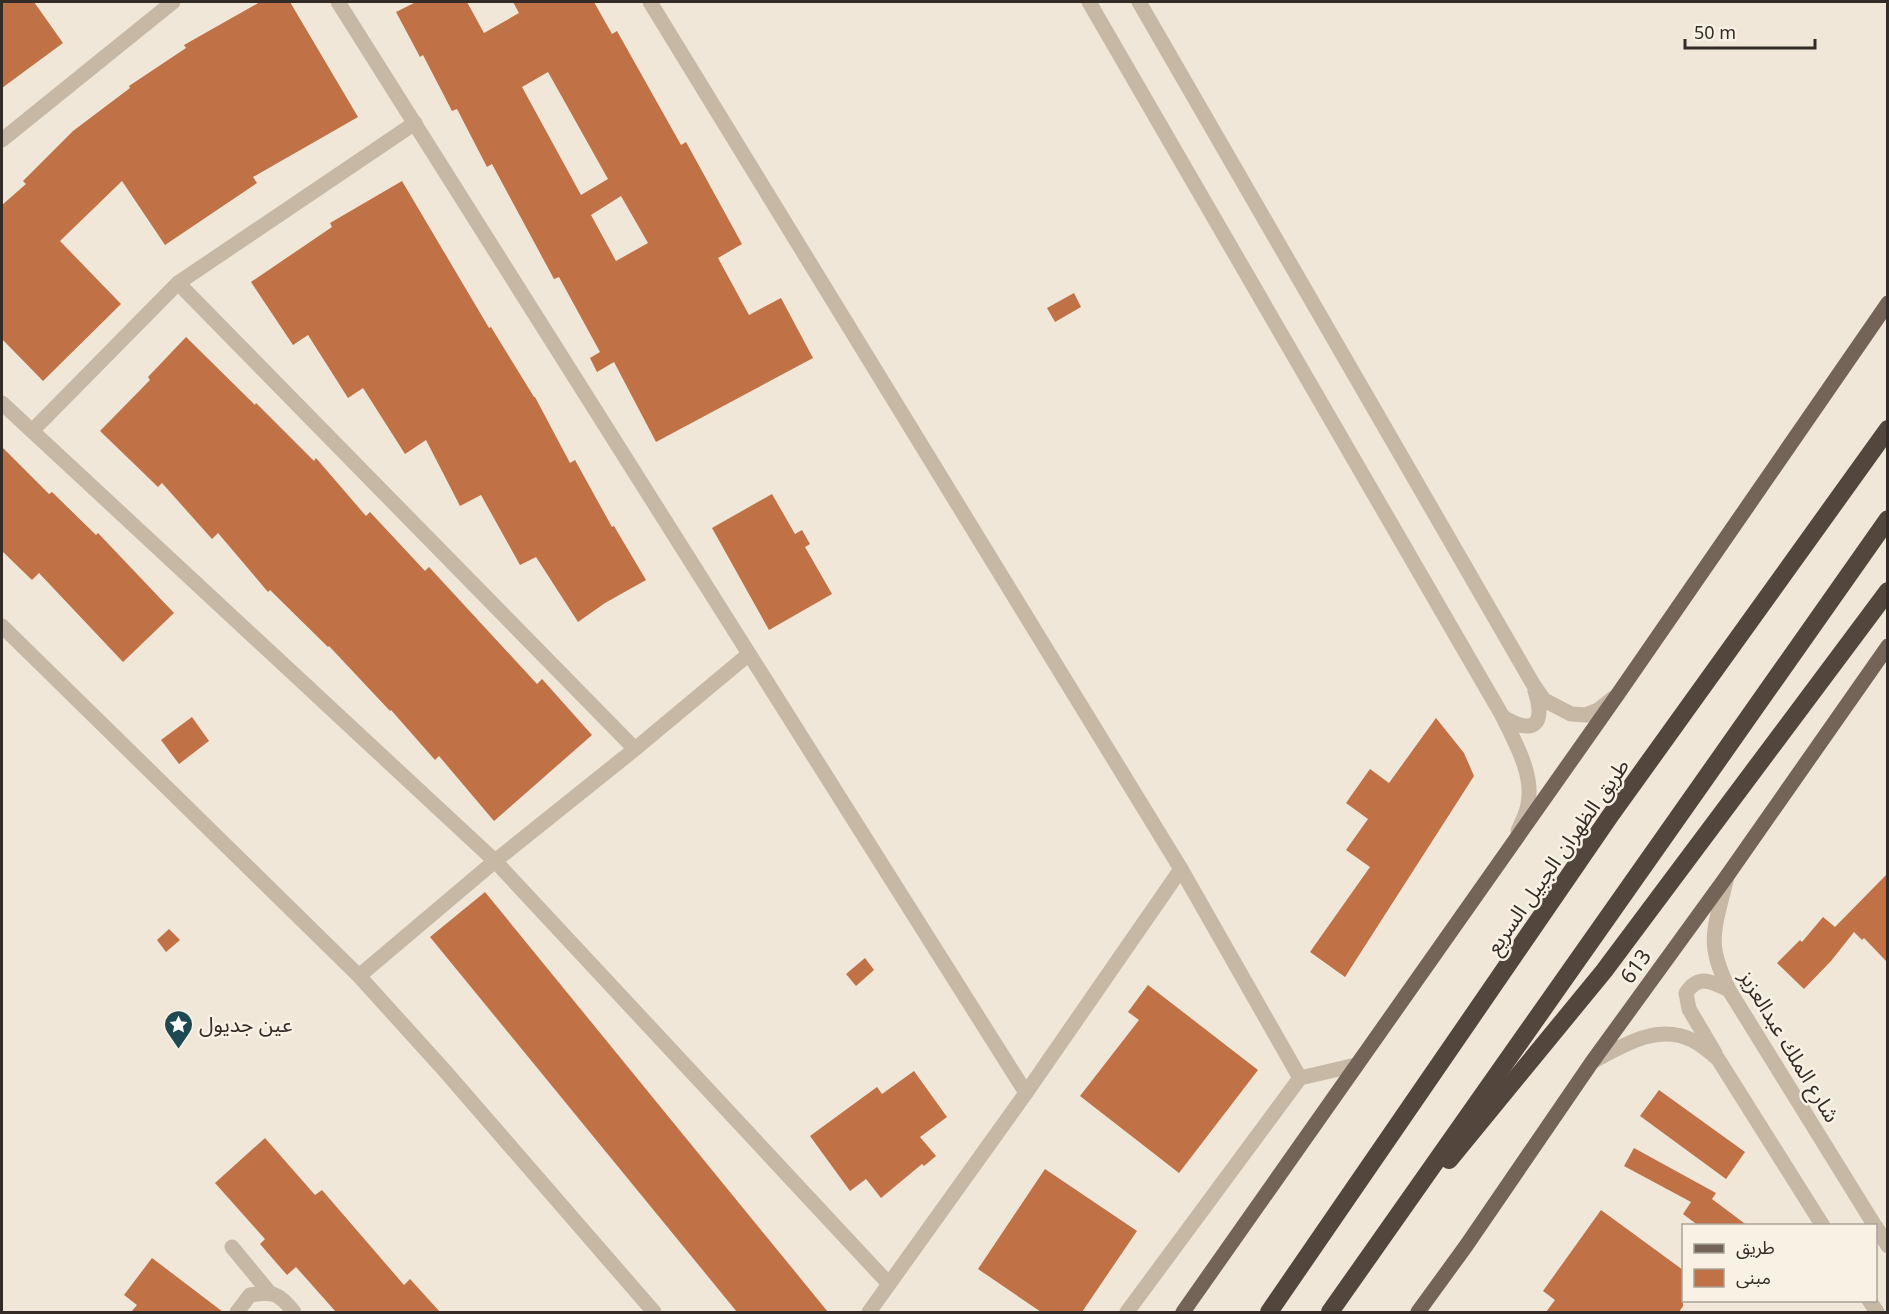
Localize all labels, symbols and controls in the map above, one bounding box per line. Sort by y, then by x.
scale bar [1685,12,1816,50]
text: 50 m [1694,20,1736,44]
street label: طريق الظهران الجبيل السريع [1479,753,1637,960]
street label: 613 [1613,943,1657,989]
street label: شارع الملك عبدالعزيز [1731,964,1846,1128]
place icon: عين جديول [162,1008,194,1050]
place label: عين جديول [199,1010,293,1038]
legend [1682,1224,1877,1302]
text: طريق [1736,1235,1775,1259]
text: مبنى [1736,1265,1771,1289]

